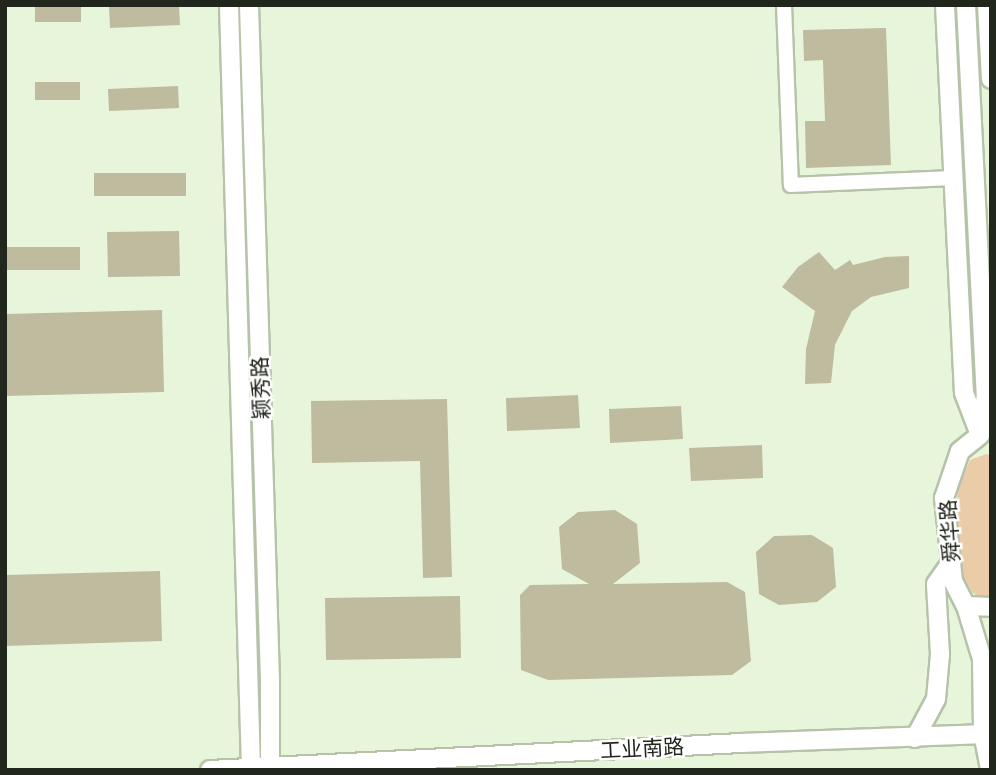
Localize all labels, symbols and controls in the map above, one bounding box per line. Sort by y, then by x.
street label: 颖秀路 [246,356,274,420]
street label: 舜华路 [934,499,964,563]
street label: 工业南路 [599,733,685,763]

